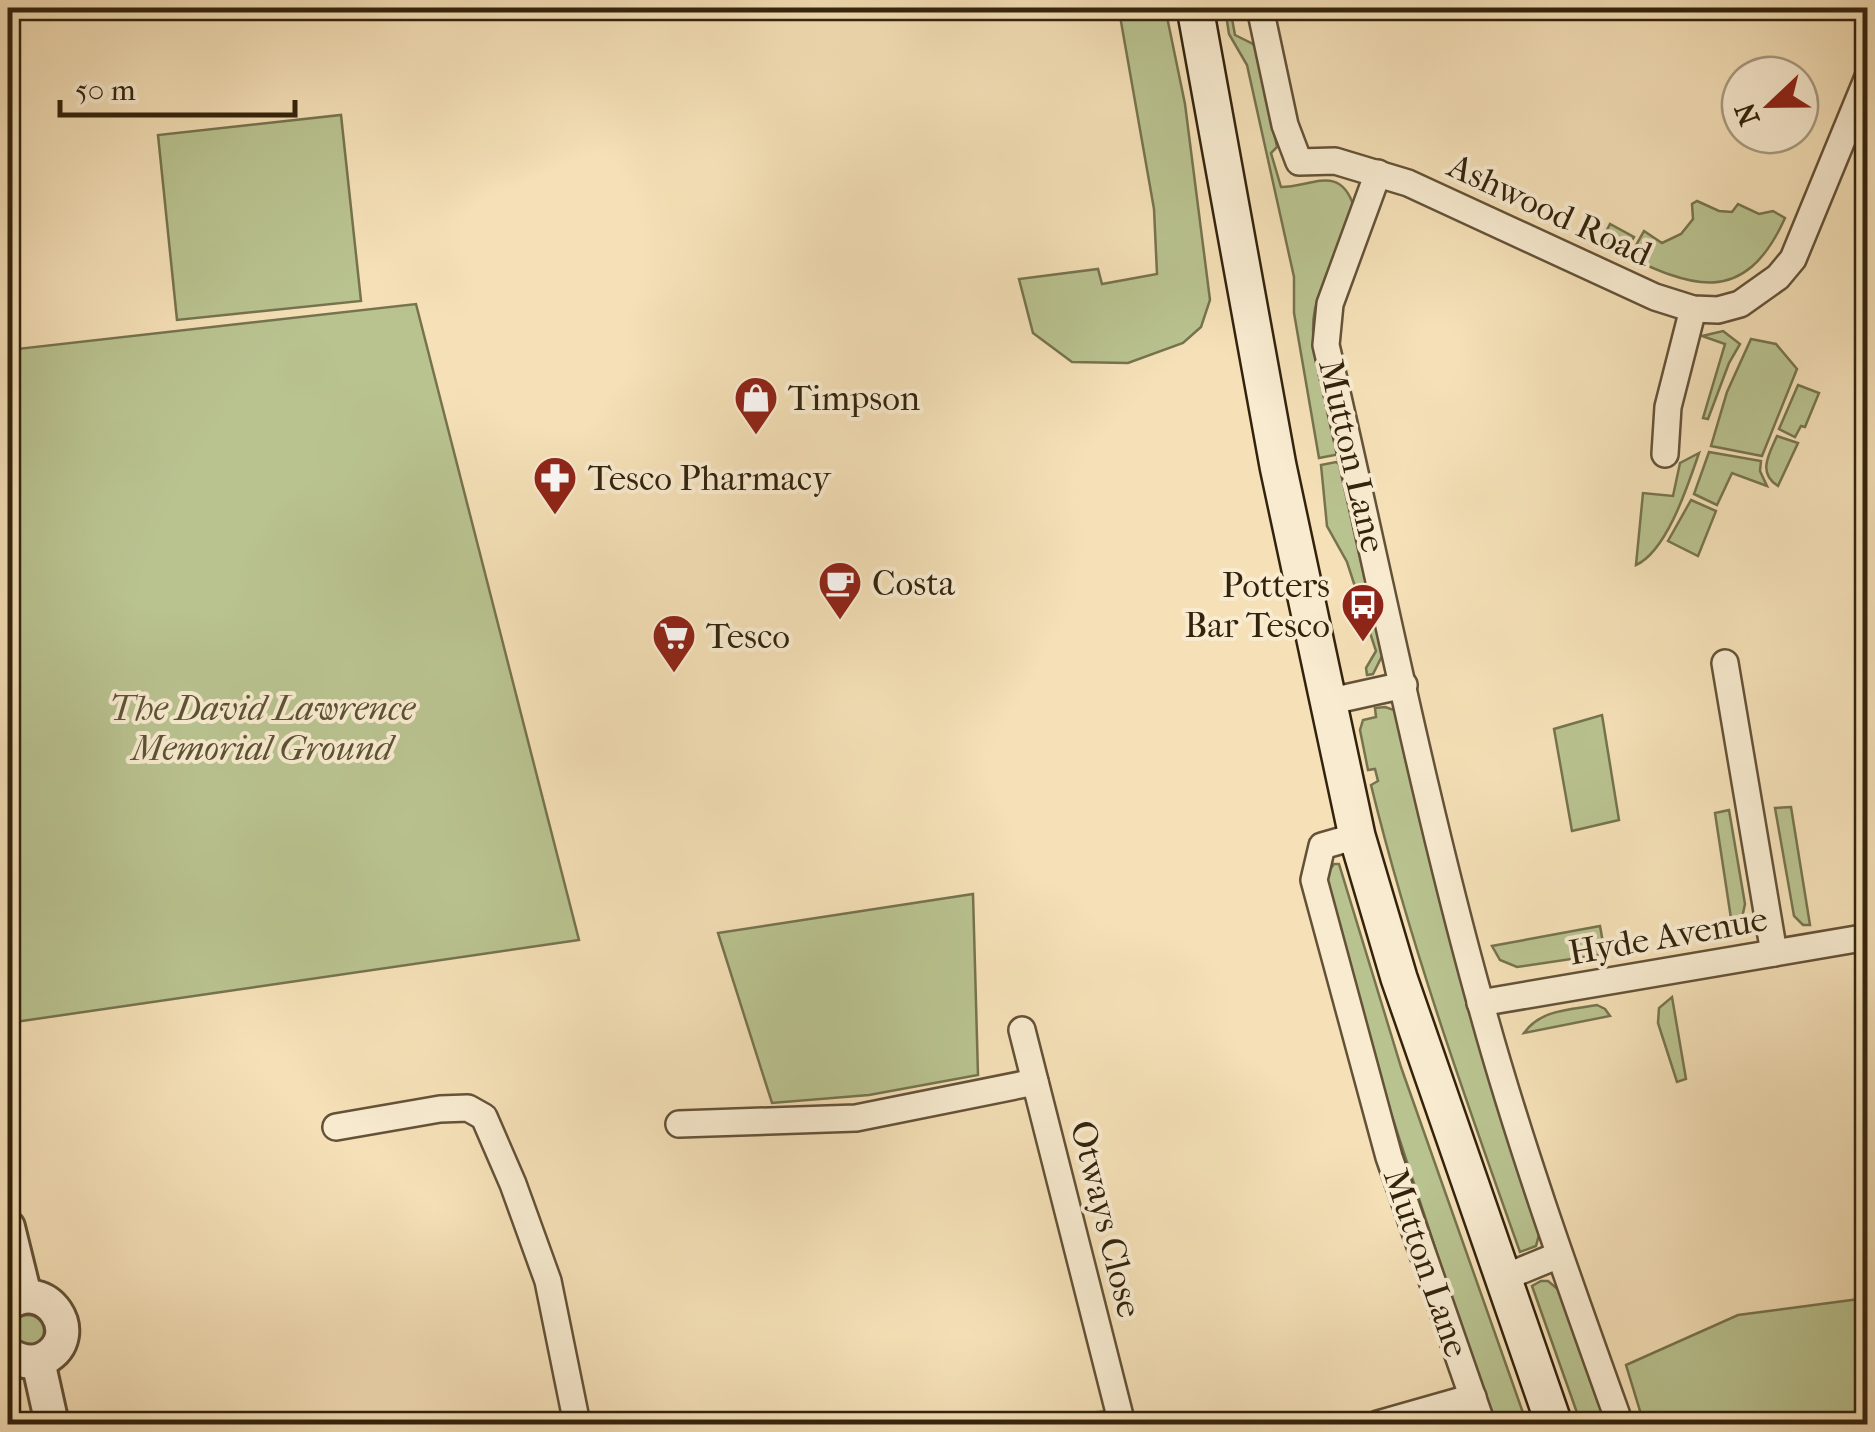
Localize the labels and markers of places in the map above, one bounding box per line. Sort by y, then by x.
shop icon: Timpson [733,375,779,436]
place label: Timpson [788,378,920,419]
pharmacy icon: Tesco Pharmacy [532,455,578,516]
place label: Tesco Pharmacy [588,458,832,499]
cafe icon: Costa [817,560,863,621]
place label: Costa [872,563,956,604]
place label: Potters Bar Tesco [1185,565,1330,646]
bus stop icon: Potters Bar Tesco [1340,582,1386,643]
supermarket icon: Tesco [651,613,697,674]
place label: Tesco [706,616,790,657]

